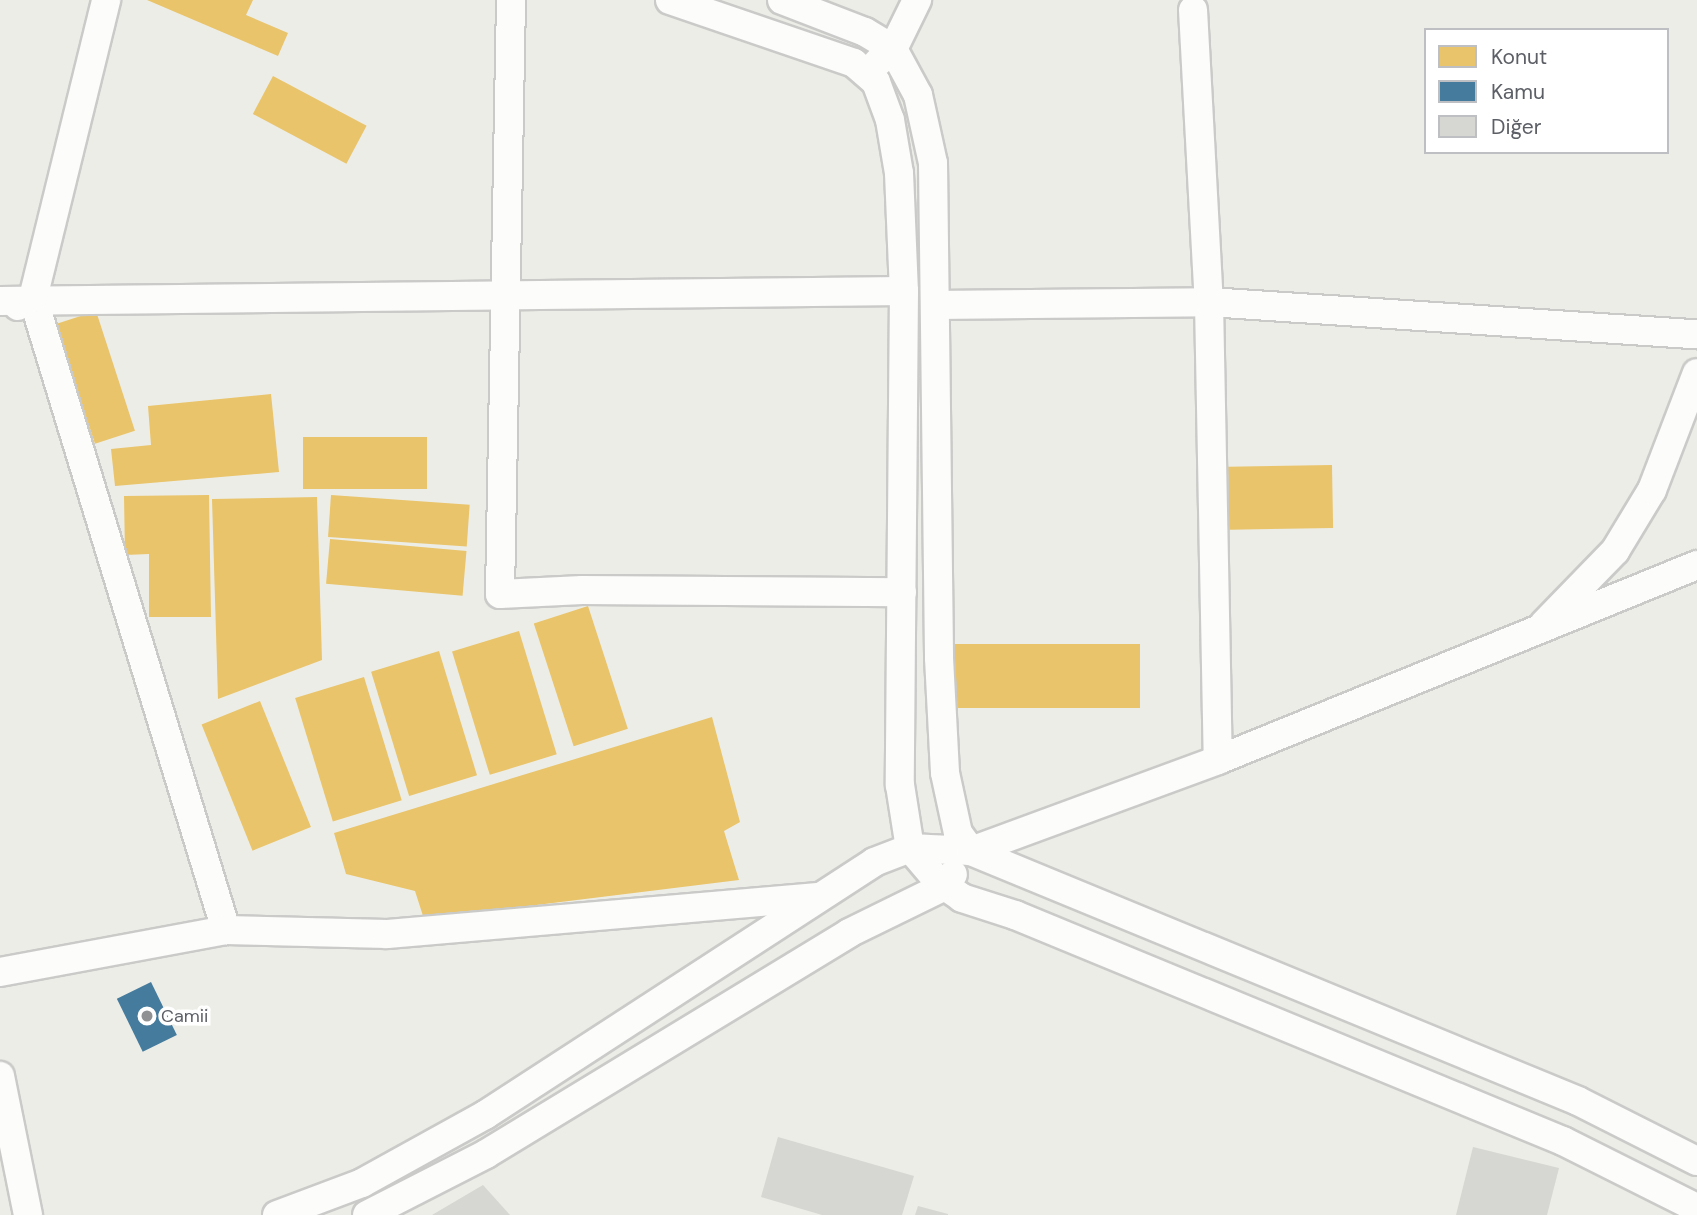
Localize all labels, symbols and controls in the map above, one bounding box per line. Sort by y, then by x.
legend [1424,28,1669,154]
text: Konut [1491,43,1547,71]
text: Kamu [1491,78,1545,106]
text: Diğer [1491,113,1541,141]
place label: Camii [161,1005,208,1027]
marker: Camii [139,1008,155,1024]

